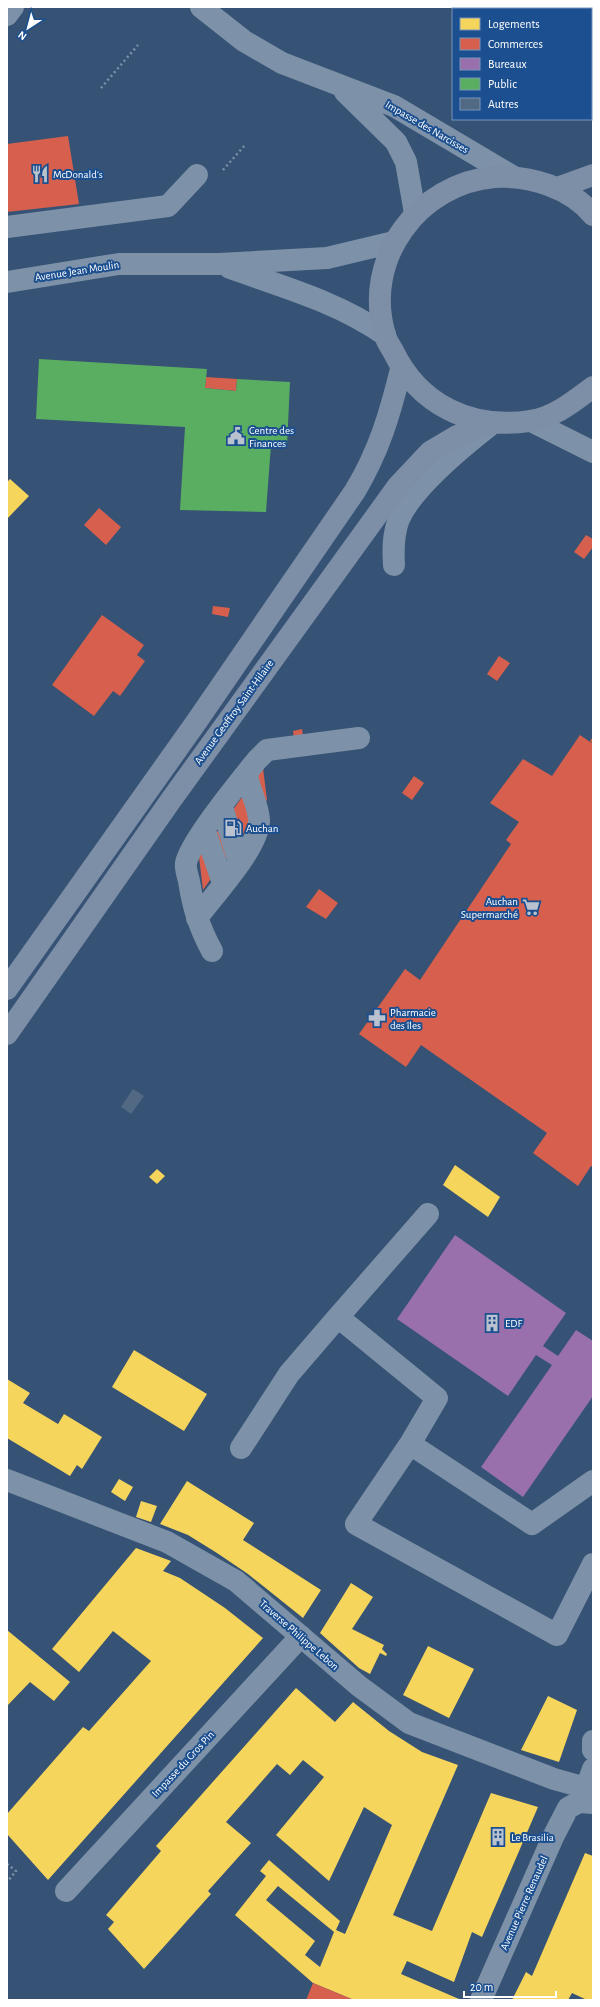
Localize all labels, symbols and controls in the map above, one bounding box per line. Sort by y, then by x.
north arrow [8,8,48,48]
legend [452,8,592,120]
text: Logements [488,18,540,30]
text: N [16,29,29,42]
text: Commerces [488,38,543,50]
text: Bureaux [488,58,527,70]
text: Public [488,78,517,90]
text: Autres [488,98,518,110]
street label: Impasse des Narcisses [384,99,470,155]
restaurant icon: McDonald's [30,164,50,184]
place label: McDonald's [53,169,103,180]
street label: Avenue Jean Moulin [34,259,120,283]
place label: Centre des Finances [249,425,294,449]
public building icon: Centre des Finances [226,426,246,446]
street label: Avenue Geoffroy Saint-Hilaire [192,658,276,766]
fuel station icon: Auchan [223,818,243,838]
place label: Auchan [246,823,278,834]
place label: Auchan Supermarché [461,896,518,920]
supermarket icon: Auchan Supermarché [521,897,541,917]
place label: Pharmacie des îles [390,1007,436,1031]
pharmacy icon: Pharmacie des îles [367,1008,387,1028]
building icon: EDF [482,1313,502,1333]
place label: EDF [505,1318,522,1329]
street label: Traverse Philippe Lebon [257,1598,341,1672]
street label: Impasse du Gros Pin [150,1729,216,1799]
building icon: Le Brasilia [488,1827,508,1847]
place label: Le Brasilia [511,1832,554,1843]
street label: Avenue Pierre Renaudel [498,1854,550,1952]
scale bar [464,1973,556,1999]
text: 20 m [470,1981,493,1993]

